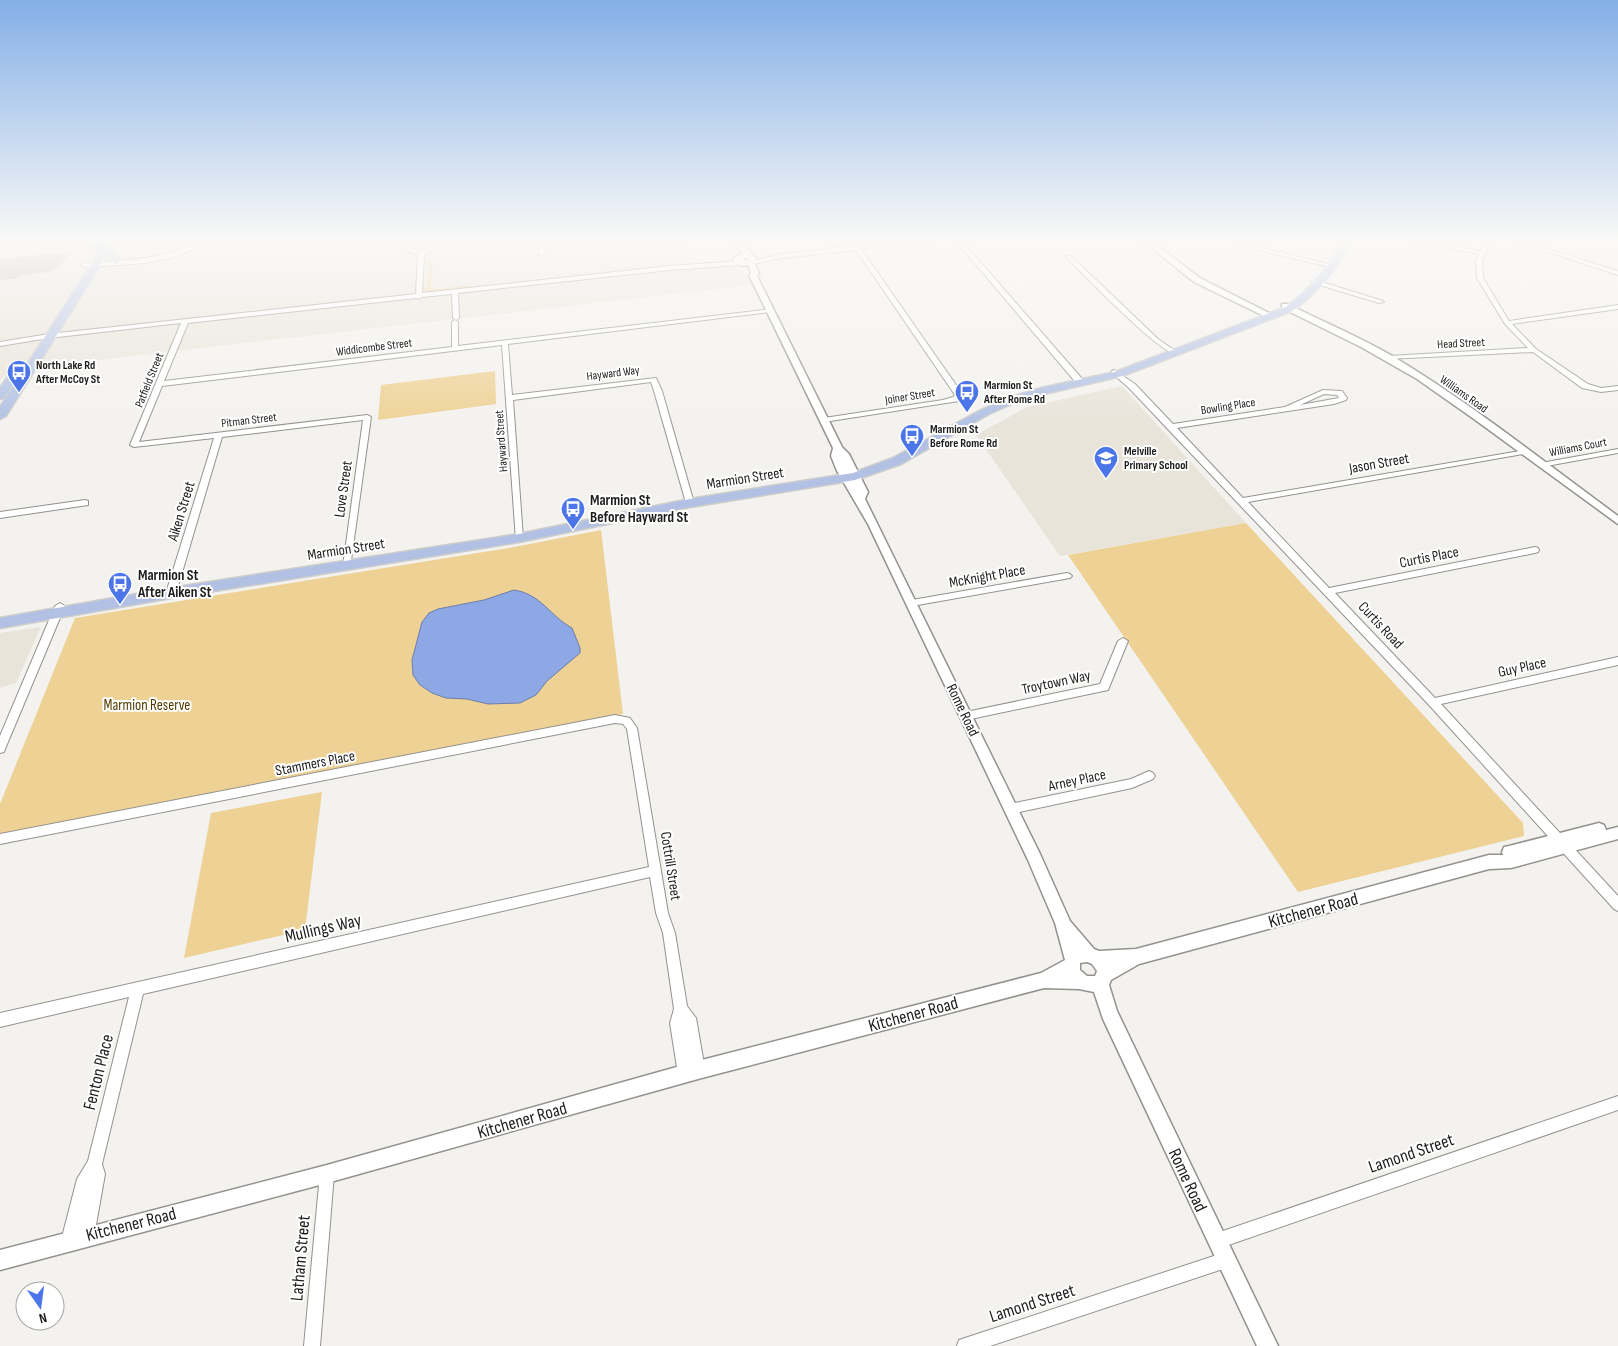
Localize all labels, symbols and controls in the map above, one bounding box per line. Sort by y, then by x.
street label: Widdicombe Street [335,335,413,360]
street label: Head Street [1437,335,1486,352]
street label: Patfield Street [132,350,167,410]
place label: North Lake Rd After McCoy St [35,358,100,387]
bus stop icon: North Lake Rd After McCoy St [6,359,32,393]
street label: Hayward Way [586,363,641,384]
street label: Williams Road [1437,372,1491,416]
place label: Marmion St After Rome Rd [983,378,1045,407]
bus stop icon: Marmion St After Rome Rd [954,379,980,413]
street label: Joiner Street [883,385,936,408]
street label: Bowling Place [1200,395,1257,418]
street label: Hayward Street [492,409,511,472]
street label: Pitman Street [221,410,278,431]
place label: Marmion St Before Rome Rd [930,422,997,451]
bus stop icon: Marmion St Before Rome Rd [899,423,925,457]
street label: Williams Court [1548,434,1609,460]
place label: Melville Primary School [1124,444,1188,473]
school or university icon: Melville Primary School [1093,445,1119,479]
street label: Jason Street [1346,449,1411,478]
street label: Love Street [330,459,357,519]
street label: Marmion Street [705,463,786,494]
street label: Aiken Street [163,479,200,544]
place label: Marmion St Before Hayward St [590,491,688,527]
bus stop icon: Marmion St Before Hayward St [560,496,586,530]
street label: Marmion Street [306,534,387,565]
street label: Curtis Place [1398,542,1460,573]
street label: McKnight Place [947,560,1027,593]
place label: Marmion St After Aiken St [137,566,212,602]
bus stop icon: Marmion St After Aiken St [107,571,133,605]
street label: Curtis Road [1354,598,1407,653]
street label: Guy Place [1496,653,1548,682]
street label: Troytown Way [1020,666,1092,699]
street label: Rome Road [942,681,983,740]
park label: Marmion Reserve [104,696,190,715]
street label: Stammers Place [274,746,357,781]
street label: Arney Place [1046,765,1108,796]
street label: Cottrill Street [656,830,685,902]
street label: Kitchener Road [1266,888,1360,933]
street label: Mullings Way [283,909,363,947]
street label: Kitchener Road [866,992,960,1037]
street label: Fenton Place [79,1032,118,1112]
street label: Kitchener Road [475,1098,569,1143]
street label: Lamond Street [1366,1129,1457,1178]
street label: Rome Road [1164,1145,1211,1215]
street label: Kitchener Road [84,1203,178,1246]
street label: Latham Street [286,1214,315,1302]
street label: Lamond Street [987,1280,1078,1327]
north arrow [15,1281,65,1331]
text: N [37,1309,49,1327]

